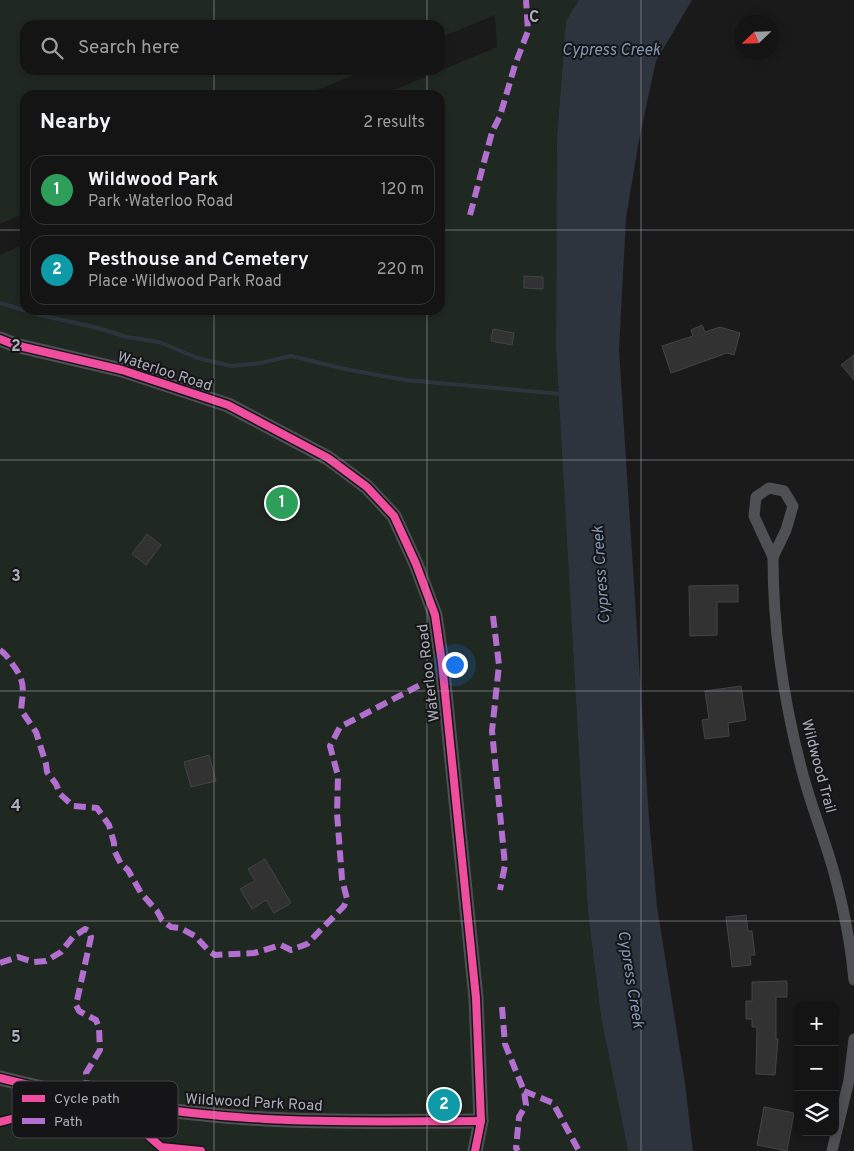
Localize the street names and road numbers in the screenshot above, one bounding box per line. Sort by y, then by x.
street label: Waterloo Road [115,348,214,397]
street label: Waterloo Road [414,623,445,723]
street label: Wildwood Trail [796,717,839,815]
street label: Wildwood Park Road [185,1090,323,1117]

